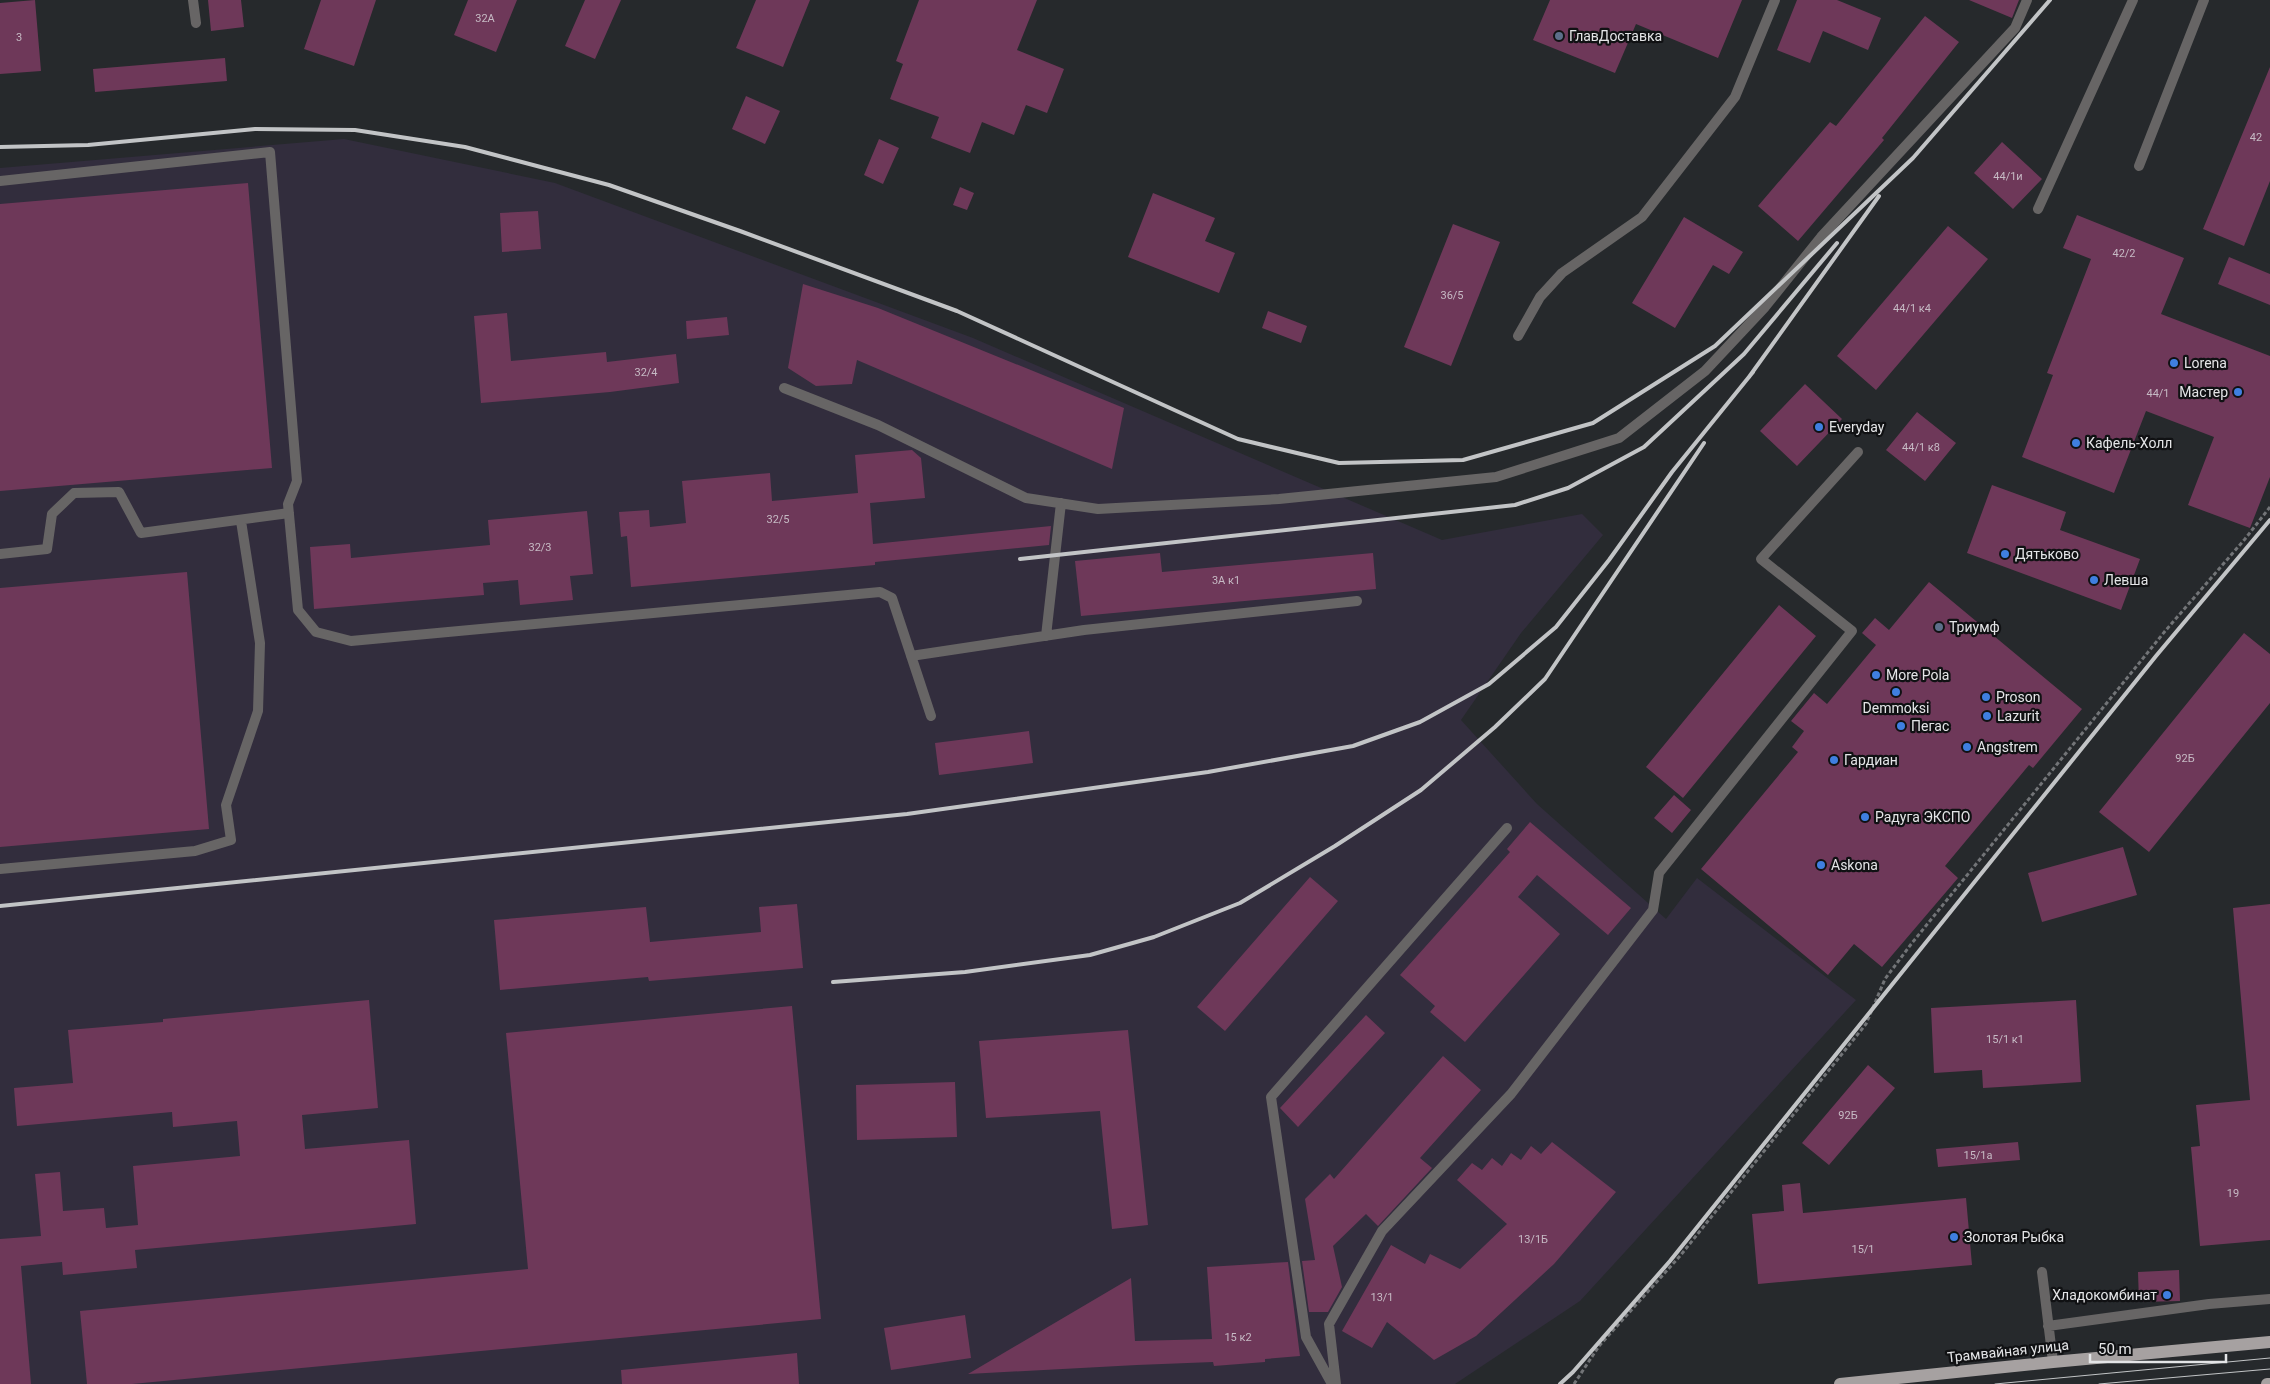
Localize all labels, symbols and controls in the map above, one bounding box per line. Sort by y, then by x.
house number: 32А [475,12,496,25]
place label: ГлавДоставка [1569,28,1662,44]
marker: ГлавДоставка [1553,30,1565,42]
house number: 3 [16,31,22,44]
house number: 42 [2250,131,2262,144]
house number: 44/1и [1993,170,2023,183]
house number: 42/2 [2112,247,2136,260]
house number: 36/5 [1440,289,1464,302]
house number: 44/1 к4 [1893,302,1931,315]
place label: Lorena [2184,355,2227,371]
marker: Lorena [2168,357,2180,369]
house number: 32/4 [634,366,658,379]
place label: Мастер [2179,384,2228,400]
marker: Мастер [2232,386,2244,398]
house number: 44/1 [2146,387,2170,400]
place label: Everyday [1829,419,1885,435]
marker: Everyday [1813,421,1825,433]
place label: Кафель-Холл [2086,435,2172,451]
marker: Кафель-Холл [2070,437,2082,449]
house number: 44/1 к8 [1902,441,1940,454]
house number: 32/5 [766,513,790,526]
house number: 32/3 [528,541,552,554]
place label: Дятьково [2015,546,2079,562]
marker: Дятьково [1999,548,2011,560]
place label: Левша [2104,572,2148,588]
house number: 3А к1 [1212,574,1240,587]
marker: Левша [2088,574,2100,586]
place label: Триумф [1949,619,2000,635]
marker: Триумф [1933,621,1945,633]
place label: More Pola [1886,667,1949,683]
marker: More Pola [1870,669,1882,681]
marker: Demmoksi [1890,686,1902,698]
place label: Proson [1996,689,2040,705]
marker: Proson [1980,691,1992,703]
place label: Demmoksi [1863,700,1929,716]
place label: Lazurit [1997,708,2040,724]
marker: Lazurit [1981,710,1993,722]
place label: Пегас [1911,718,1949,734]
marker: Пегас [1895,720,1907,732]
place label: Angstrem [1977,739,2038,755]
marker: Angstrem [1961,741,1973,753]
place label: Гардиан [1844,752,1898,768]
house number: 92Б [2175,752,2195,765]
marker: Гардиан [1828,754,1840,766]
place label: Радуга ЭКСПО [1875,809,1970,825]
marker: Радуга ЭКСПО [1859,811,1871,823]
place label: Askona [1831,857,1878,873]
marker: Askona [1815,859,1827,871]
house number: 15/1 к1 [1986,1033,2024,1046]
house number: 92Б [1838,1109,1858,1122]
house number: 15/1а [1963,1149,1993,1162]
house number: 19 [2227,1187,2239,1200]
place label: Золотая Рыбка [1964,1229,2064,1245]
marker: Золотая Рыбка [1948,1231,1960,1243]
house number: 13/1Б [1518,1233,1548,1246]
house number: 15/1 [1851,1243,1875,1256]
place label: Хладокомбинат [2052,1287,2157,1303]
marker: Хладокомбинат [2161,1289,2173,1301]
house number: 13/1 [1370,1291,1394,1304]
house number: 15 к2 [1224,1331,1252,1344]
scale bar [2090,1332,2226,1364]
street label: Трамвайная улица [1946,1337,2070,1365]
text: 50 m [2098,1340,2132,1358]

